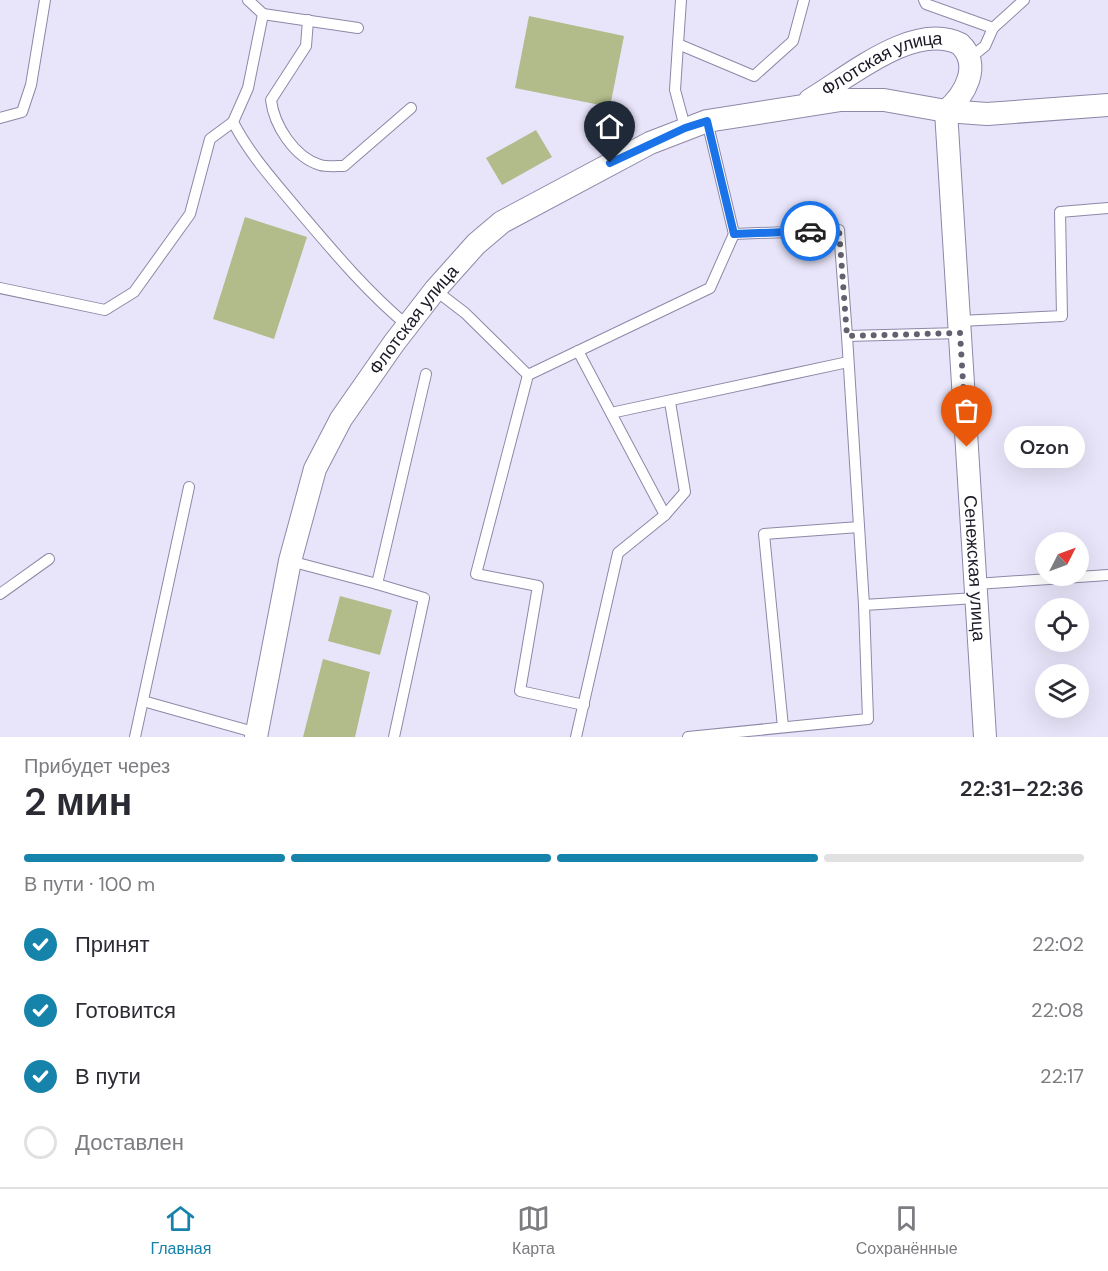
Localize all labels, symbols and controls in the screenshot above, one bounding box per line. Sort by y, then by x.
street label: Флотская улица [816,26,944,102]
pin [584,101,635,163]
icon: home [593,110,626,143]
courier [780,201,840,261]
icon: car [794,215,827,248]
street label: Флотская улица [364,259,464,379]
pin [941,385,992,447]
icon: bag [950,394,983,427]
callout: Ozon [1003,426,1084,468]
text: Ozon [1020,434,1069,460]
street label: Сенежская улица [958,494,991,643]
north arrow [1035,532,1089,586]
map controls [1035,532,1089,718]
button: locate [1035,598,1089,652]
button: layers [1035,664,1089,718]
text: Прибудет через [24,753,170,779]
text: 22:31–22:36 [960,774,1084,803]
text: 2 мин [24,776,132,827]
text: В пути · 100 m [24,871,155,897]
icon: check [24,928,57,961]
text: Принят [75,930,149,959]
text: 22:02 [1032,931,1084,957]
icon: check [24,994,57,1027]
text: Готовится [75,996,176,1025]
text: 22:08 [1031,997,1084,1023]
icon: check [24,1060,57,1093]
text: В пути [75,1062,141,1091]
text: 22:17 [1040,1063,1084,1089]
text: Доставлен [75,1128,184,1157]
tab: Главная [150,1202,211,1259]
tab: Карта [512,1202,555,1259]
tab: Сохранённые [856,1202,958,1259]

